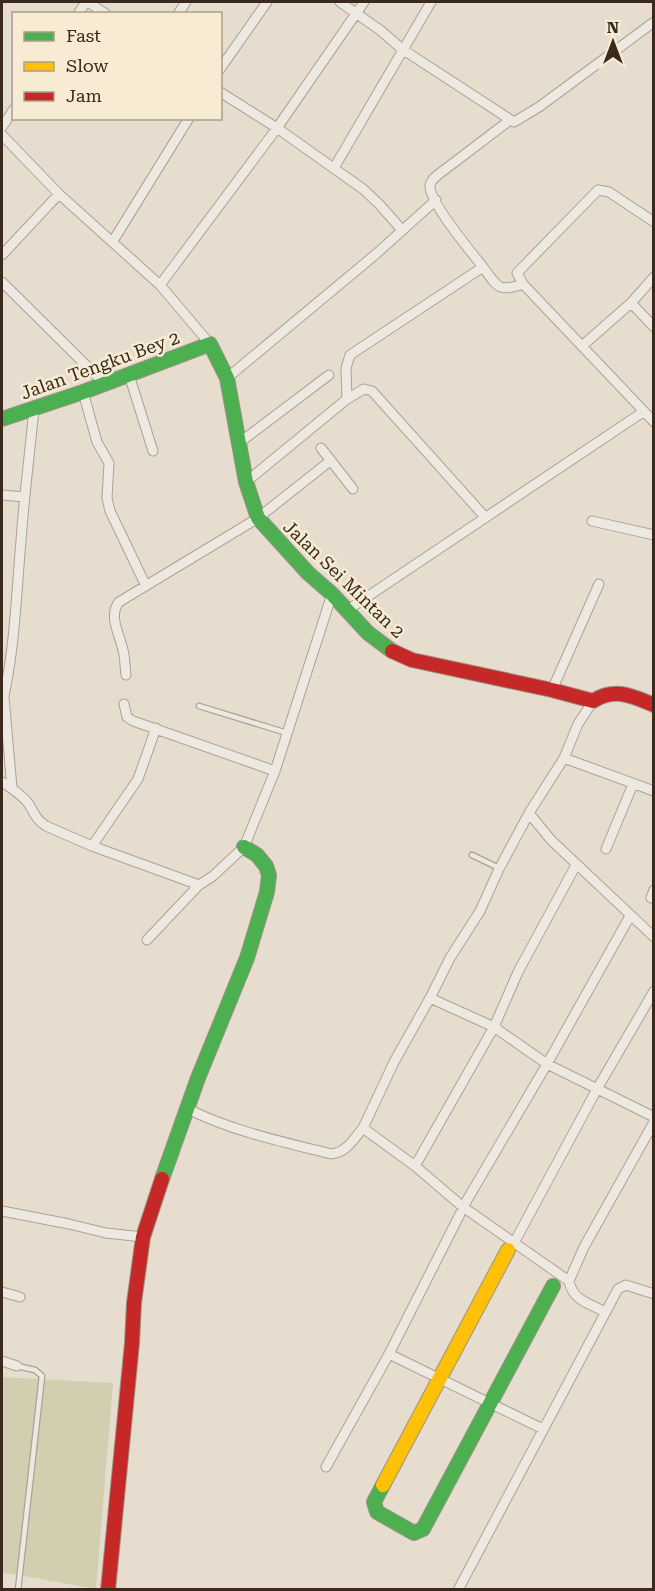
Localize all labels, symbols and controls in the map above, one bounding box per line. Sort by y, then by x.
legend [12,12,222,120]
north arrow [583,12,643,72]
text: N [607,18,619,37]
text: Fast [66,25,101,46]
text: Slow [66,55,108,76]
text: Jam [66,85,102,106]
street label: Jalan Tengku Bey 2 [18,326,182,404]
street label: Jalan Sei Mintan 2 [279,516,409,642]

